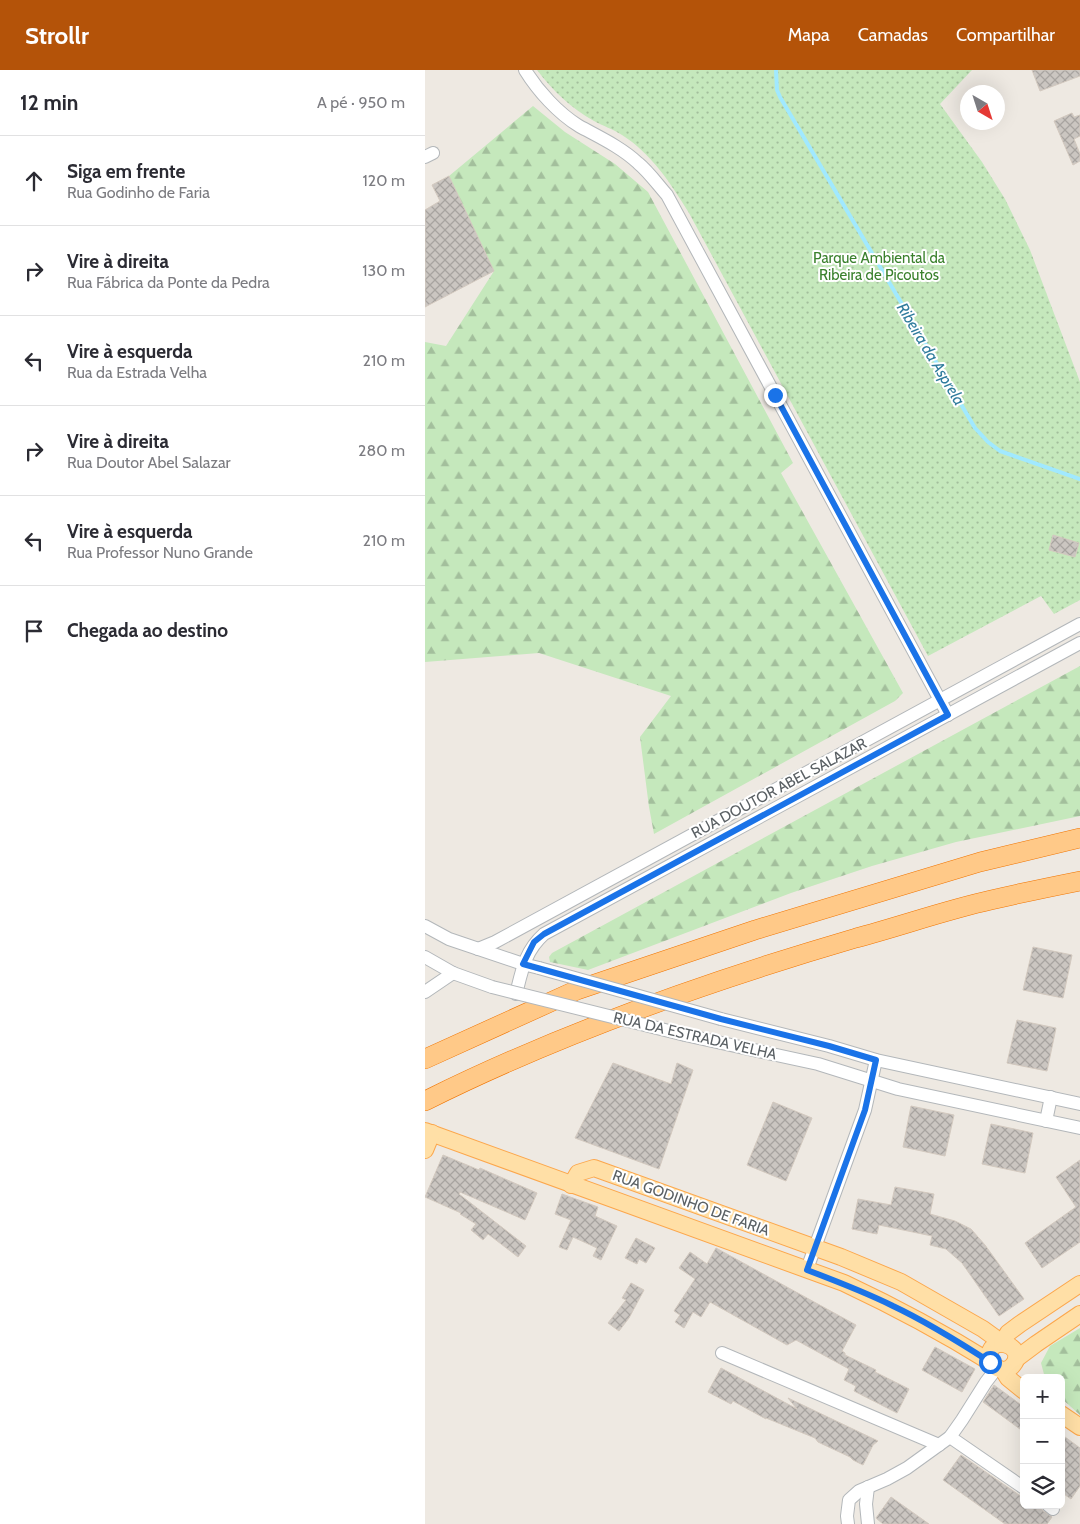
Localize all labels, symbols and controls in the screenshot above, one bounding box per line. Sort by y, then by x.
text: Strollr [25,21,89,50]
text: Mapa [788,24,830,46]
text: Camadas [858,24,928,46]
text: Compartilhar [956,24,1055,46]
north arrow [960,85,1005,130]
text: 12 min [20,90,78,115]
text: A pé · 950 m [317,93,405,112]
text: Siga em frente [67,160,185,183]
icon: ahead [20,167,48,195]
text: 120 m [363,171,405,190]
text: Rua Godinho de Faria [67,183,210,202]
park label: Parque Ambiental da Ribeira de Picoutos [813,249,946,284]
text: Vire à direita [67,250,169,273]
icon: right [20,257,48,285]
text: 130 m [362,261,405,280]
text: Rua Fábrica da Ponte da Pedra [67,273,270,292]
water label: Ribeira da Asprela [893,299,969,409]
text: Vire à esquerda [67,340,193,363]
icon: left [20,347,48,375]
text: 210 m [363,351,405,370]
text: Rua da Estrada Velha [67,363,207,382]
route end [764,384,787,407]
text: Vire à direita [67,430,169,453]
icon: right [20,437,48,465]
text: 280 m [358,441,405,460]
text: Rua Doutor Abel Salazar [67,453,231,472]
text: Vire à esquerda [67,520,193,543]
icon: left [20,527,48,555]
text: 210 m [363,531,405,550]
text: Rua Professor Nuno Grande [67,543,253,562]
icon: arrive [20,617,48,645]
text: Chegada ao destino [67,619,228,642]
street label: RUA DOUTOR ABEL SALAZAR [688,734,870,842]
street label: RUA DA ESTRADA VELHA [612,1008,779,1064]
street label: RUA GODINHO DE FARIA [610,1166,773,1240]
route start [979,1351,1002,1374]
map controls [1020,1374,1065,1509]
button: + [1020,1374,1065,1419]
button: − [1020,1419,1065,1464]
button: layers [1020,1464,1065,1509]

